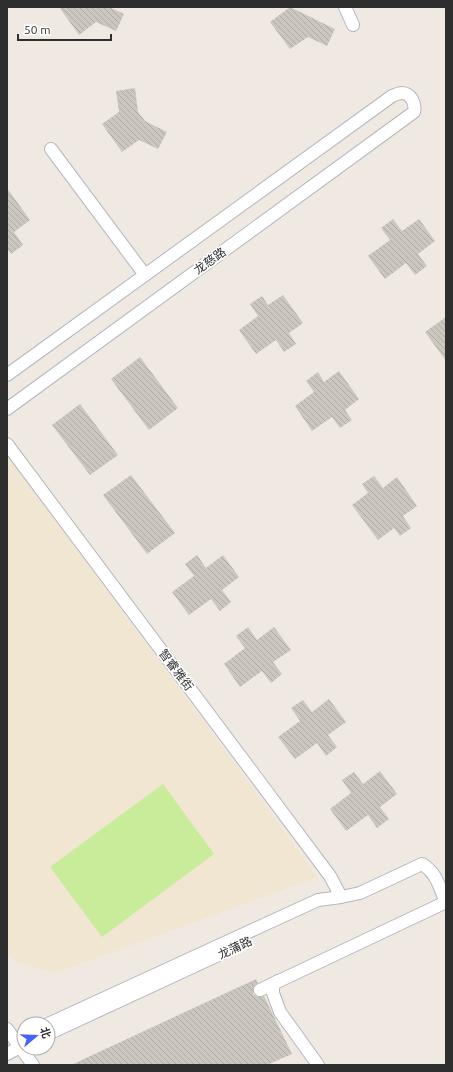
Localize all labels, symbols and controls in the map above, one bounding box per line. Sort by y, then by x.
scale bar [18,16,111,42]
text: 50 m [24,23,51,36]
street label: 龙慈路 [191,245,228,276]
street label: 智睿雅街 [157,647,196,693]
street label: 龙蒲路 [216,934,254,961]
north arrow [16,1016,56,1056]
text: 北 [38,1026,53,1040]

